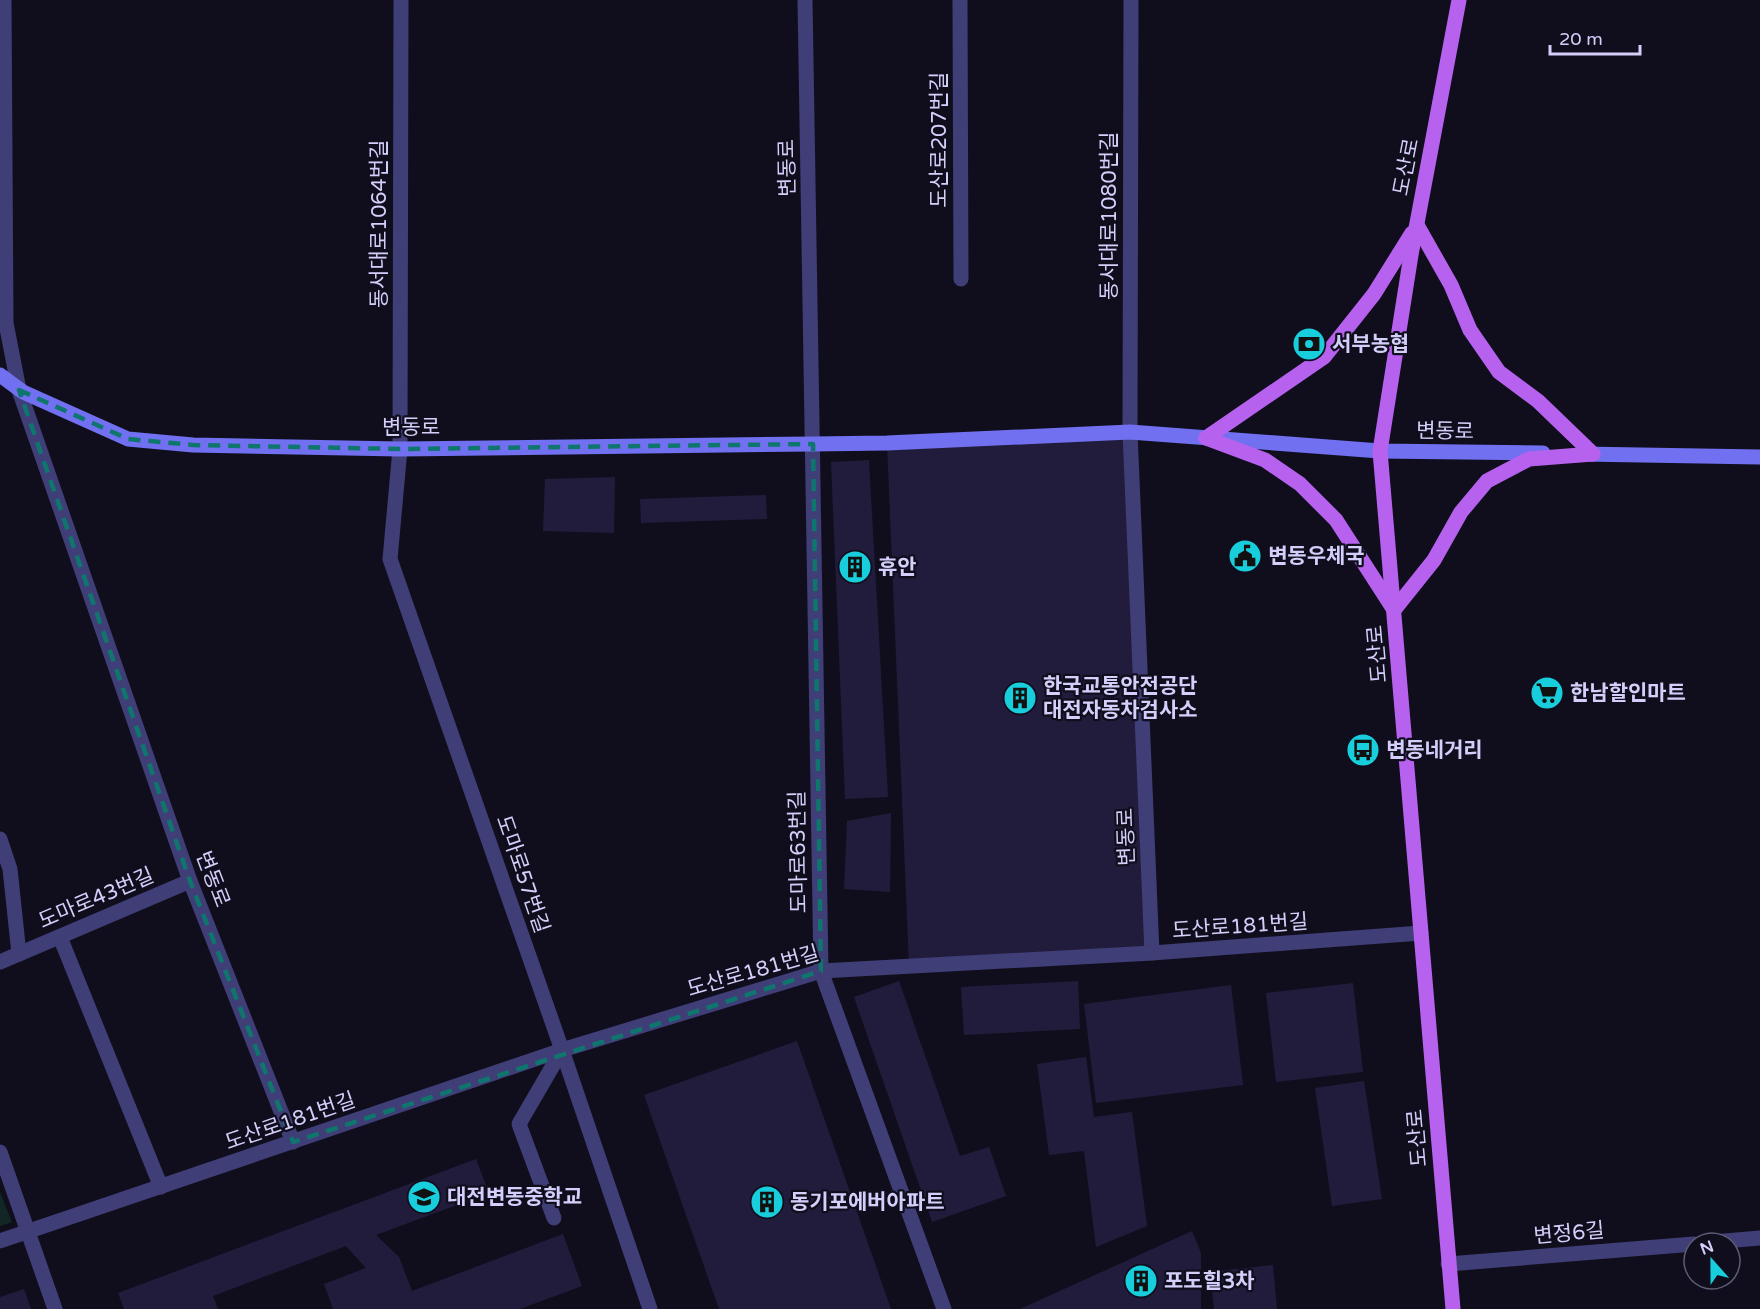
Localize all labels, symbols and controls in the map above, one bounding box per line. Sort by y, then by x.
scale bar [1550,18,1640,56]
text: 20 m [1559,28,1603,50]
street label: 도산로207번길 [927,72,952,208]
street label: 동서대로1080번길 [1097,132,1122,300]
street label: 도산로 [1389,136,1424,198]
street label: 변동로 [774,139,801,197]
street label: 동서대로1064번길 [367,140,392,308]
bank icon: 서부농협 [1291,326,1327,362]
place label: 서부농협 [1332,332,1409,357]
street label: 변동로 [382,415,440,440]
street label: 변동로 [1416,418,1474,445]
public building icon: 변동우체국 [1227,538,1263,574]
place label: 변동우체국 [1268,544,1365,569]
building icon: 휴안 [837,549,873,585]
place label: 휴안 [878,555,917,580]
street label: 도산로 [1363,624,1392,684]
place label: 한국교통안전공단 대전자동차검사소 [1043,674,1198,723]
supermarket icon: 한남할인마트 [1529,675,1565,711]
building icon: 한국교통안전공단 대전자동차검사소 [1002,680,1038,716]
place label: 한남할인마트 [1570,681,1686,706]
bus stop icon: 변동네거리 [1345,732,1381,768]
place label: 변동네거리 [1386,738,1483,763]
street label: 도마로63번길 [785,790,812,914]
street label: 변동로 [1113,808,1140,866]
street label: 도마로57번길 [491,812,554,936]
street label: 변동로 [190,848,235,911]
street label: 도마로43번길 [35,863,158,934]
street label: 도산로181번길 [1171,909,1309,944]
street label: 도산로181번길 [684,941,822,1002]
street label: 도산로181번길 [222,1087,359,1155]
street label: 도산로 [1403,1108,1432,1168]
school or university icon: 대전변동중학교 [406,1179,442,1215]
building icon: 동기포에버아파트 [749,1184,785,1220]
place label: 대전변동중학교 [447,1185,582,1210]
place label: 동기포에버아파트 [790,1190,945,1215]
street label: 변정6길 [1533,1218,1606,1249]
north arrow [1682,1231,1742,1291]
text: N [1697,1236,1717,1260]
building icon: 포도힐3차 [1123,1263,1159,1299]
place label: 포도힐3차 [1164,1269,1254,1294]

